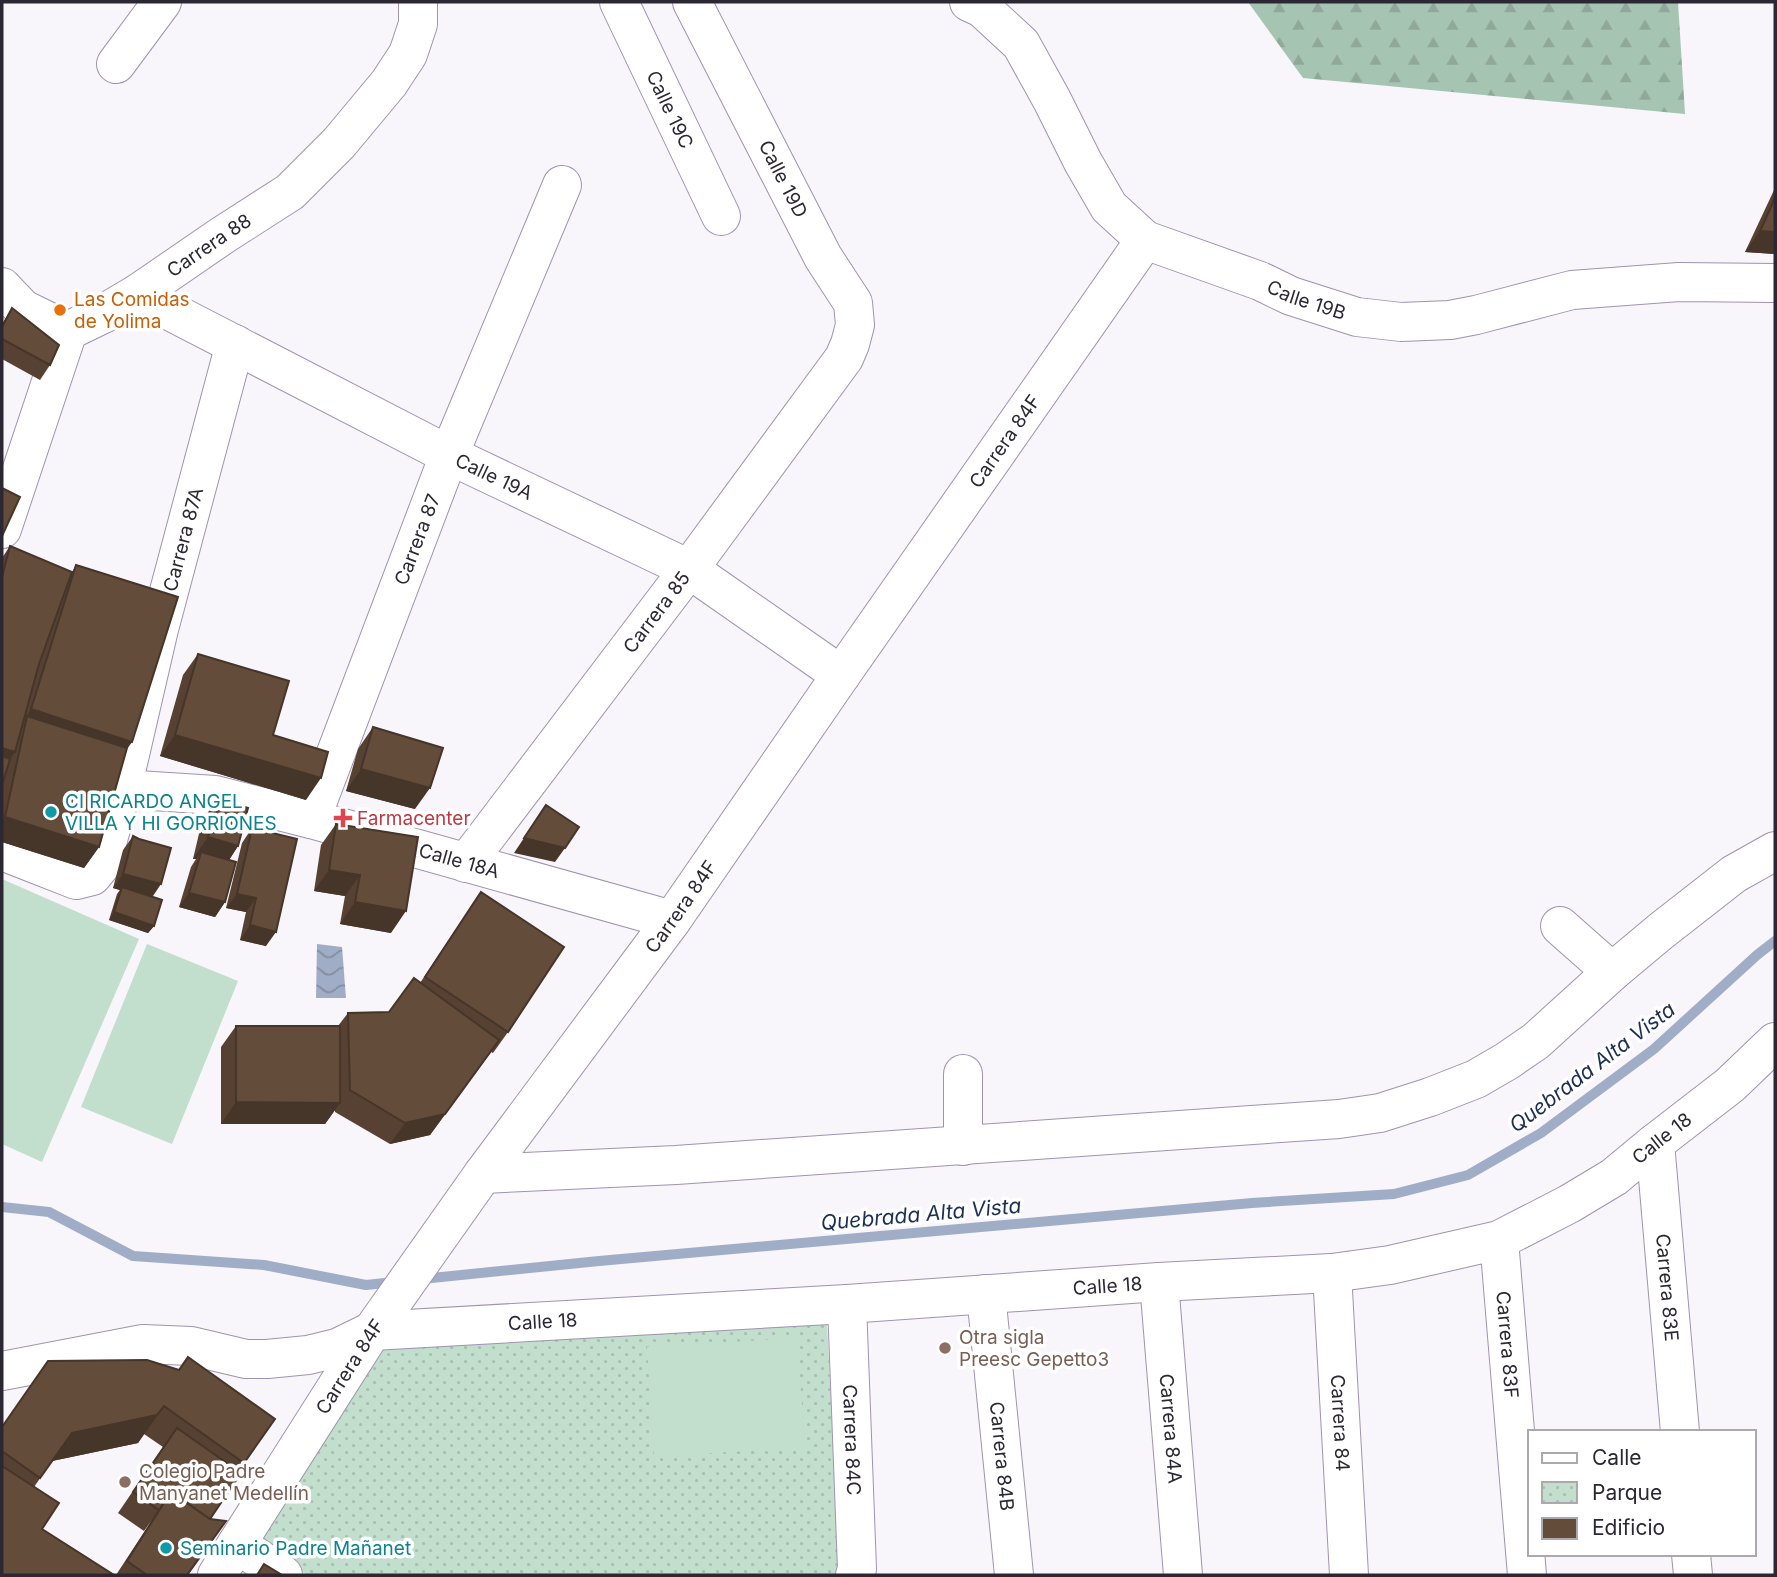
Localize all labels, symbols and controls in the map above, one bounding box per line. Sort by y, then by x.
street label: Calle 19C [642,67,699,152]
street label: Calle 19D [754,137,812,221]
street label: Carrera 88 [162,209,255,282]
street label: Calle 19B [1263,275,1349,324]
place label: Las Comidas de Yolima [74,288,190,333]
marker: Las Comidas de Yolima [52,302,68,318]
street label: Carrera 84F [964,390,1045,492]
street label: Calle 19A [452,448,536,505]
street label: Carrera 87A [158,485,208,594]
street label: Carrera 87 [389,491,445,588]
street label: Carrera 85 [618,567,695,657]
place label: CI RICARDO ANGEL VILLA Y HI GORRIONES [65,790,277,835]
marker: CI RICARDO ANGEL VILLA Y HI GORRIONES [43,804,59,820]
place label: Farmacenter [357,807,471,830]
marker: Farmacenter [335,810,351,826]
street label: Calle 18A [416,838,502,883]
street label: Carrera 84F [640,856,721,957]
water label: Quebrada Alta Vista [1504,996,1680,1138]
street label: Calle 18 [1627,1107,1696,1169]
water label: Quebrada Alta Vista [820,1193,1022,1235]
street label: Carrera 83E [1651,1233,1684,1342]
street label: Calle 18 [1072,1272,1143,1300]
street label: Carrera 83F [1492,1290,1524,1399]
street label: Calle 18 [507,1308,578,1335]
street label: Carrera 84F [311,1314,388,1418]
place label: Otra sigla Preesc Gepetto3 [959,1326,1109,1371]
marker: Otra sigla Preesc Gepetto3 [937,1340,953,1356]
street label: Carrera 84A [1155,1373,1187,1484]
street label: Carrera 84 [1326,1374,1355,1472]
street label: Carrera 84C [839,1384,866,1496]
street label: Carrera 84B [985,1401,1019,1512]
legend [1528,1430,1756,1556]
text: Calle [1592,1445,1642,1470]
place label: Colegio Padre Manyanet Medellín [139,1460,309,1505]
marker: Colegio Padre Manyanet Medellín [117,1474,133,1490]
text: Parque [1592,1480,1662,1505]
text: Edificio [1592,1515,1665,1540]
place label: Seminario Padre Mañanet [180,1537,411,1560]
marker: Seminario Padre Mañanet [158,1540,174,1556]

